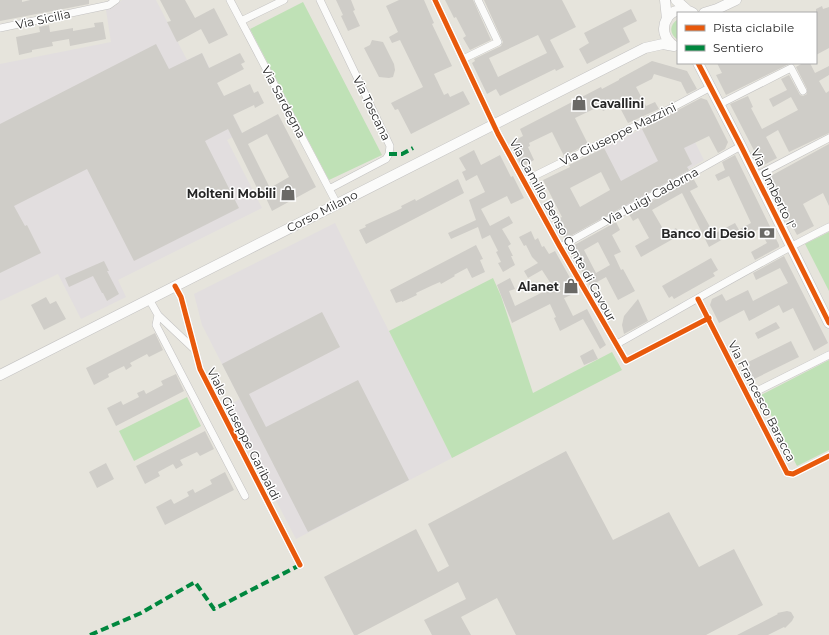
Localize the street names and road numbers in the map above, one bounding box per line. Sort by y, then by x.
street label: Via Sicilia [14,6,72,32]
street label: Via Sardegna [259,63,309,141]
street label: Via Toscana [350,73,394,143]
street label: Via Giuseppe Mazzini [557,99,679,169]
street label: Via Camillo Benso Conte di Cavour [506,136,620,324]
street label: Via Umberto I° [748,146,800,232]
street label: Via Luigi Cadorna [601,164,701,228]
street label: Corso Milano [284,187,360,235]
street label: Via Francesco Baracca [725,338,799,464]
street label: Viale Giuseppe Garibaldi [204,365,284,503]

